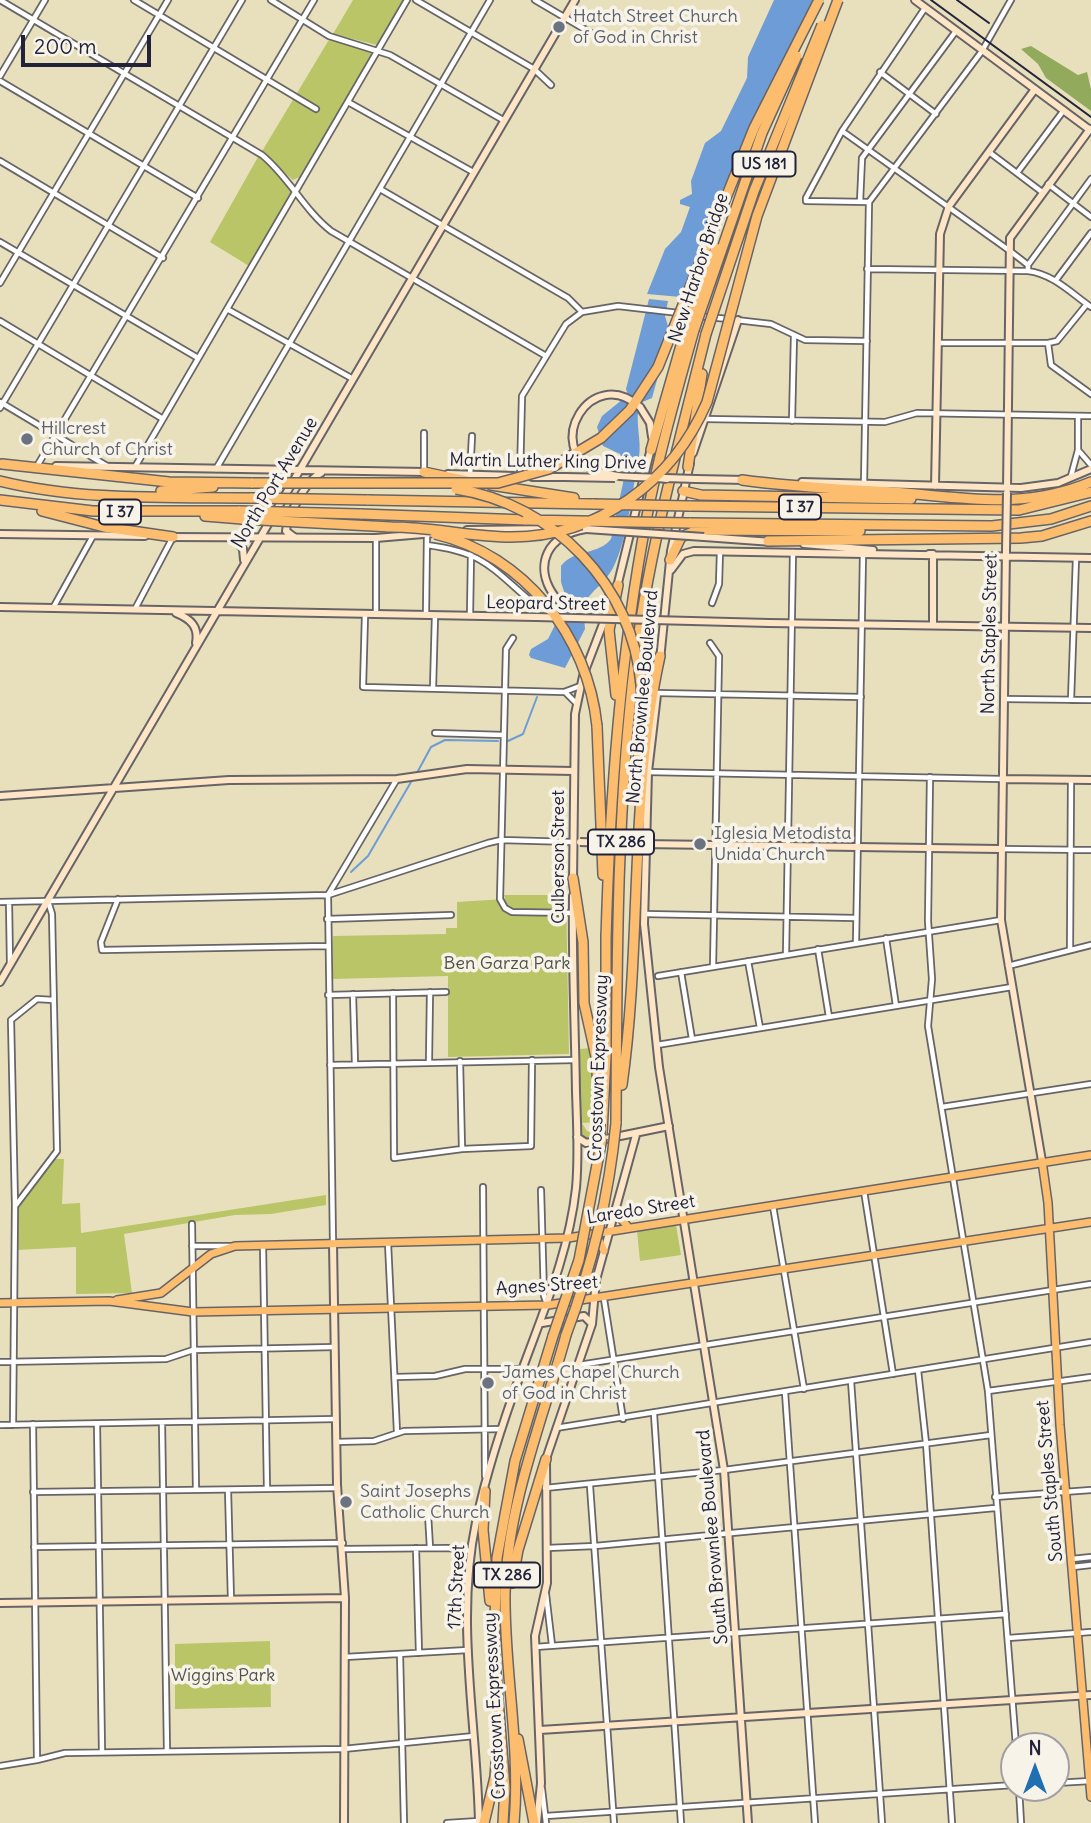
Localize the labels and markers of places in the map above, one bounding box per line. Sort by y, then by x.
place label: Hatch Street Church of God in Christ [573,6,738,48]
marker: Hatch Street Church of God in Christ [551,19,567,35]
place label: Hillcrest Church of Christ [41,418,173,460]
marker: Hillcrest Church of Christ [19,431,35,447]
place label: Iglesia Metodista Unida Church [714,823,852,866]
marker: Iglesia Metodista Unida Church [692,836,708,852]
place label: James Chapel Church of God in Christ [502,1362,680,1404]
marker: James Chapel Church of God in Christ [480,1375,496,1391]
place label: Saint Josephs Catholic Church [360,1481,489,1524]
marker: Saint Josephs Catholic Church [338,1494,354,1510]

